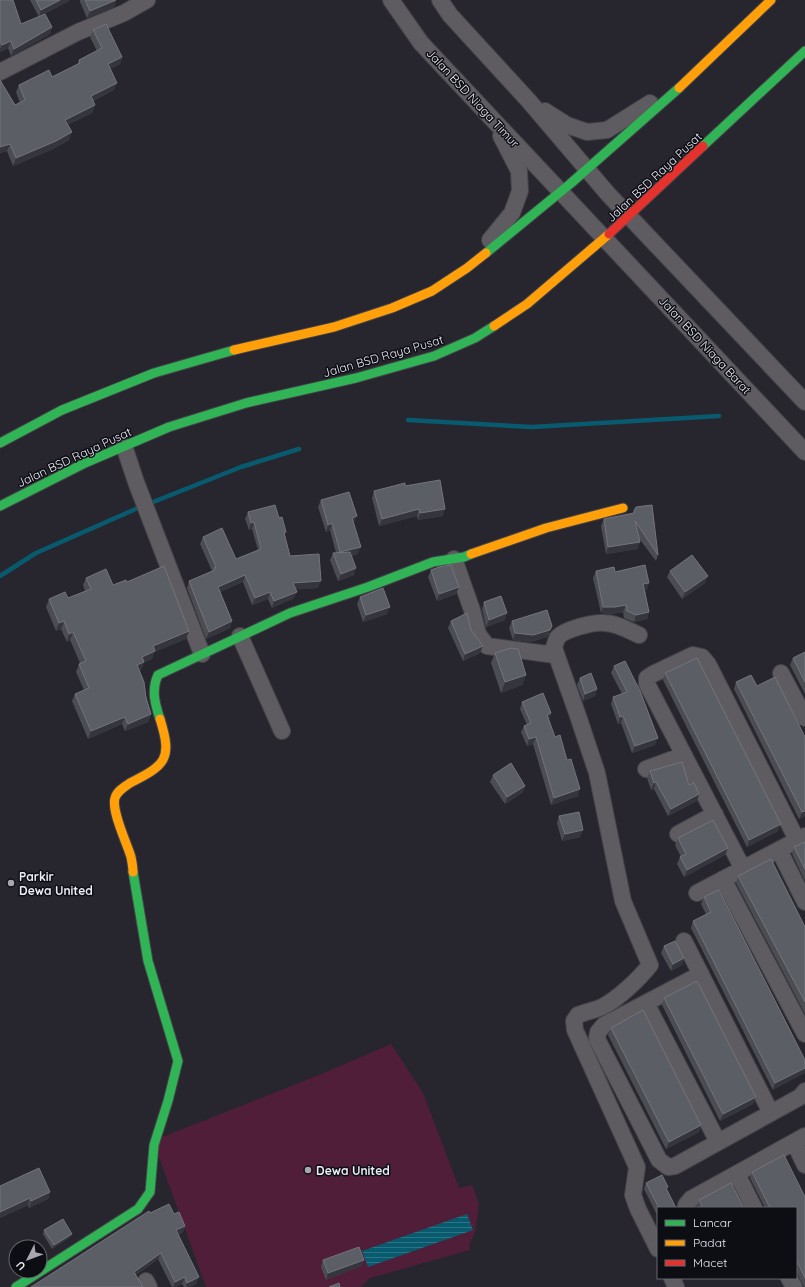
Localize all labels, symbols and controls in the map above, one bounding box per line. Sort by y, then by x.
street label: Jalan BSD Niaga Timur [423,45,523,151]
street label: Jalan BSD Raya Pusat [603,129,705,225]
street label: Jalan BSD Niaga Barat [656,293,754,397]
street label: Jalan BSD Raya Pusat [321,332,445,380]
street label: Jalan BSD Raya Pusat [14,424,134,490]
place label: Parkir Dewa United [19,869,93,898]
marker: Parkir Dewa United [6,878,16,888]
place label: Dewa United [316,1163,390,1178]
marker: Dewa United [303,1165,313,1175]
legend [657,1207,797,1279]
text: Lancar [693,1215,732,1230]
text: Padat [693,1235,726,1250]
north arrow [8,1239,48,1279]
text: Macet [693,1255,727,1270]
text: U [13,1258,28,1273]

